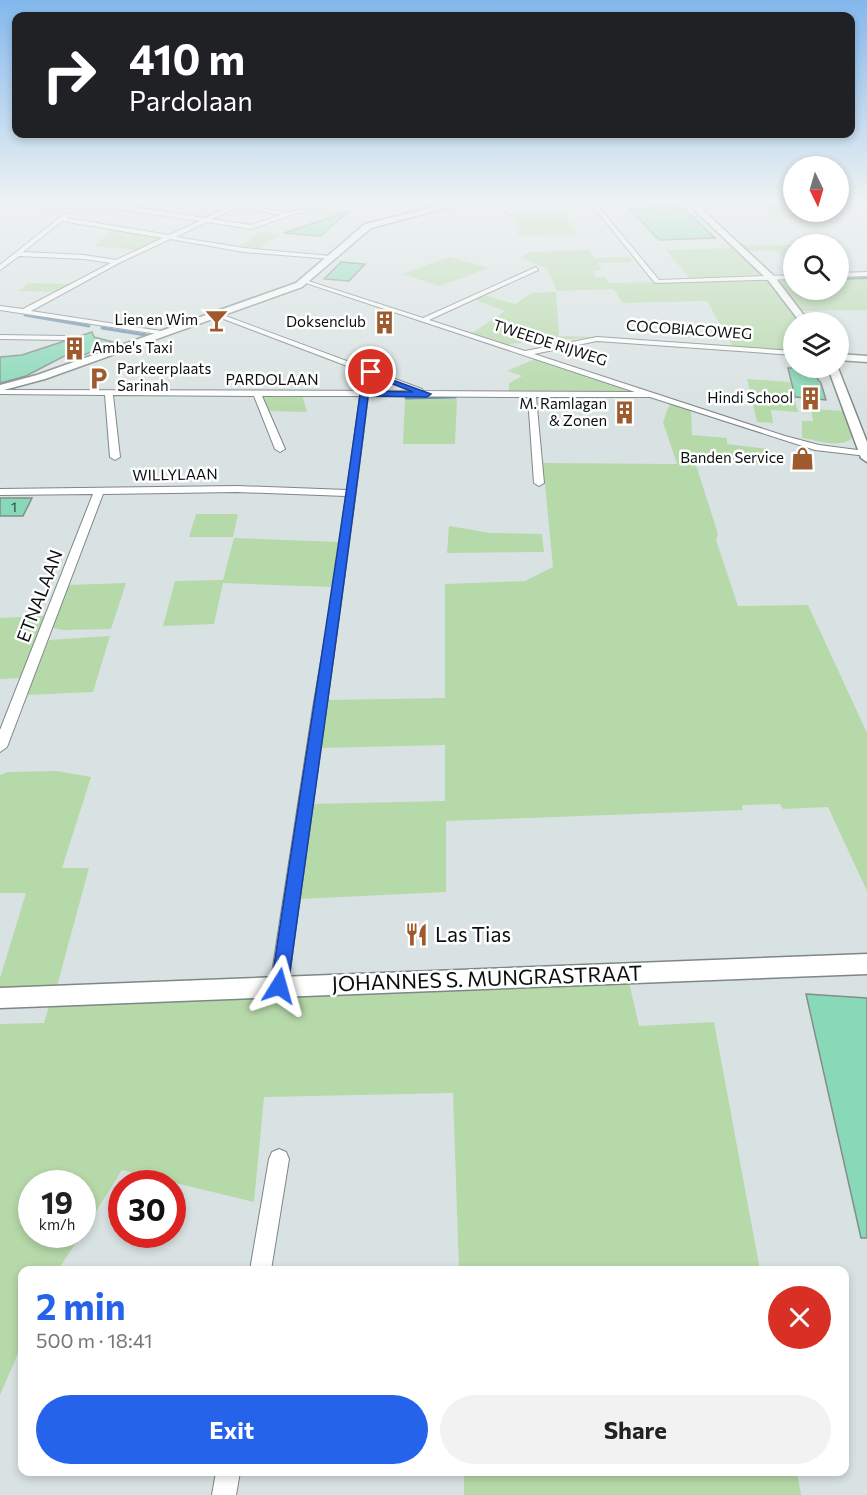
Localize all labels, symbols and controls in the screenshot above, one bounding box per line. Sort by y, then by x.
text: 410 m [129,32,245,84]
icon: right [30,36,108,114]
text: Pardolaan [129,84,253,117]
north arrow [783,156,849,222]
map controls [783,156,849,378]
button: search [783,234,849,300]
bar icon: Lien en Wim [203,307,229,333]
building icon: Doksenclub [371,309,397,335]
place label: Lien en Wim [115,310,198,328]
place label: Doksenclub [286,312,366,330]
button: layers [783,312,849,378]
street label: TWEEDE RIJWEG [491,315,610,369]
street label: COCOBIACOWEG [625,316,753,342]
building icon: Ambe's Taxi [61,335,87,361]
place label: Ambe's Taxi [92,338,173,356]
pin [345,346,396,397]
icon: arrive [354,355,387,388]
place label: Parkeerplaats Sarinah [117,359,211,394]
parking icon: Parkeerplaats Sarinah [86,365,112,391]
street label: PARDOLAAN [226,370,318,388]
building icon: Hindi School [798,385,824,411]
place label: Hindi School [707,388,793,406]
place label: M. Ramlagan & Zonen [519,394,607,429]
building icon: M. Ramlagan & Zonen [612,400,638,426]
shop icon: Banden Service [789,445,815,471]
place label: Banden Service [680,448,784,466]
street label: WILLYLAAN [132,464,218,484]
house number: 1 [11,498,17,515]
street label: ETNALAAN [11,546,67,645]
place label: Las Tias [435,921,511,946]
restaurant icon: Las Tias [404,922,430,948]
position arrow [247,954,311,1018]
street label: JOHANNES S. MUNGRASTRAAT [331,960,643,995]
speed limit sign: 30 [108,1170,186,1248]
text: 19 [41,1183,73,1220]
text: km/h [39,1215,75,1233]
text: 2 min [36,1283,126,1327]
button: close [768,1286,831,1349]
text: 500 m · 18:41 [36,1328,153,1352]
button: Exit [36,1395,428,1464]
button: Share [440,1395,831,1464]

